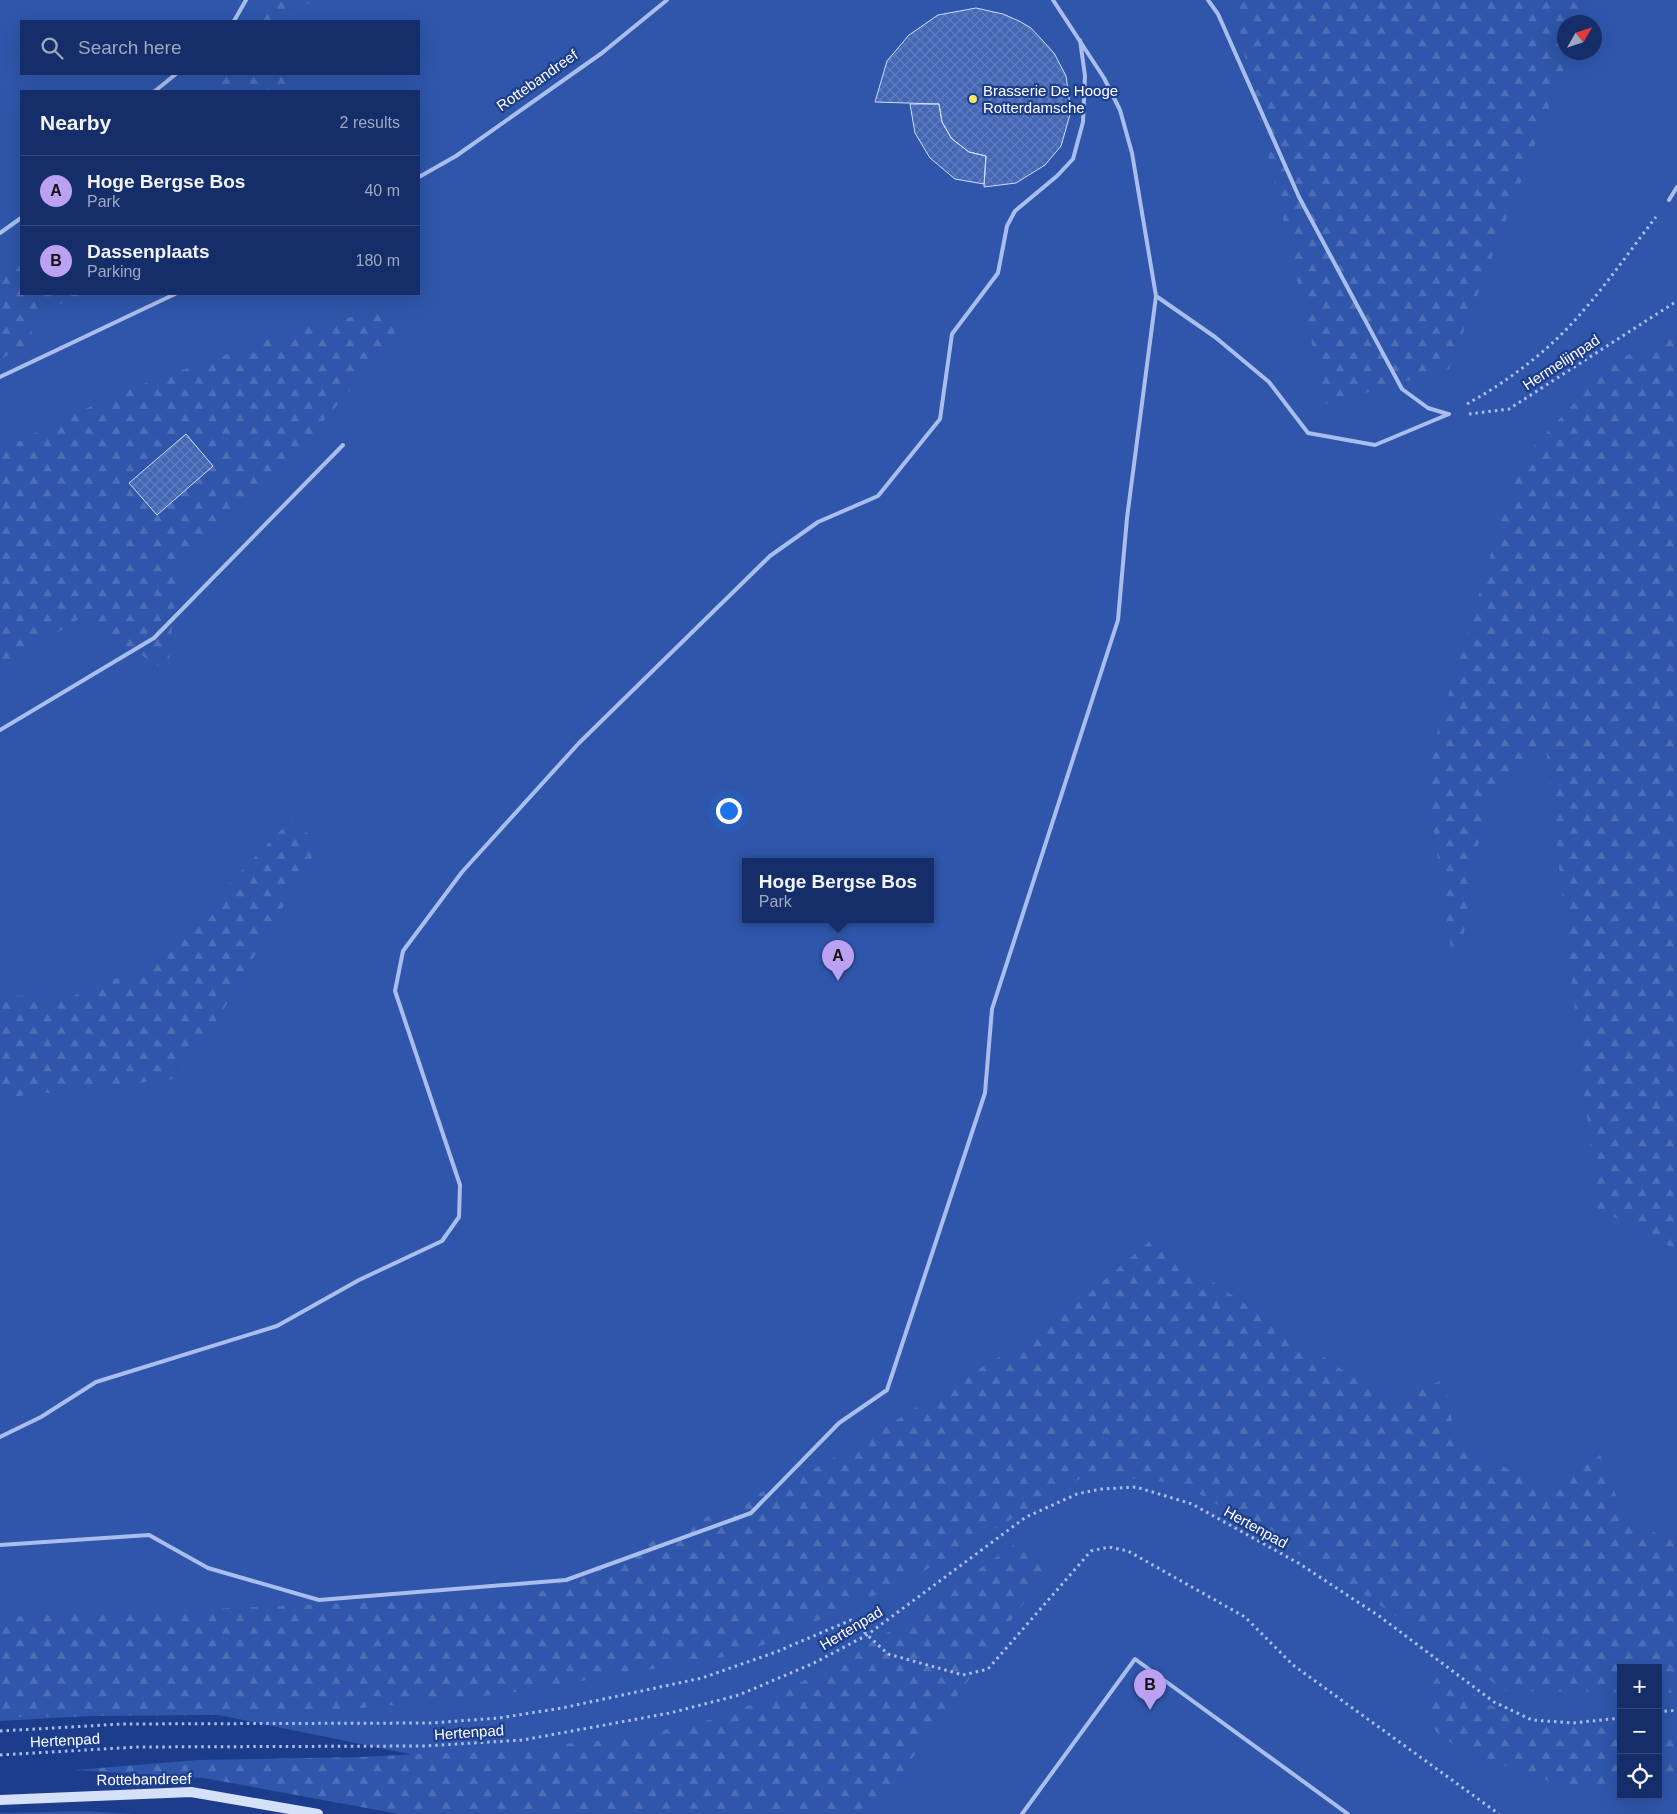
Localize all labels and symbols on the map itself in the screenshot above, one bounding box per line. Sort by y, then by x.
north arrow [1557,15,1602,60]
street label: Rottebandreef [493,45,581,114]
place label: Brasserie De Hooge Rotterdamsche [983,82,1118,116]
marker: Brasserie De Hooge Rotterdamsche [967,93,979,105]
street label: Hermelijnpad [1519,331,1603,393]
your location [716,798,742,824]
pin: A [822,940,854,981]
street label: Hertenpad [1221,1503,1291,1551]
street label: Hertenpad [817,1603,885,1653]
pin: B [1134,1669,1166,1710]
street label: Hertenpad [433,1721,505,1743]
street label: Hertenpad [30,1730,100,1750]
street label: Rottebandreef [96,1770,193,1788]

